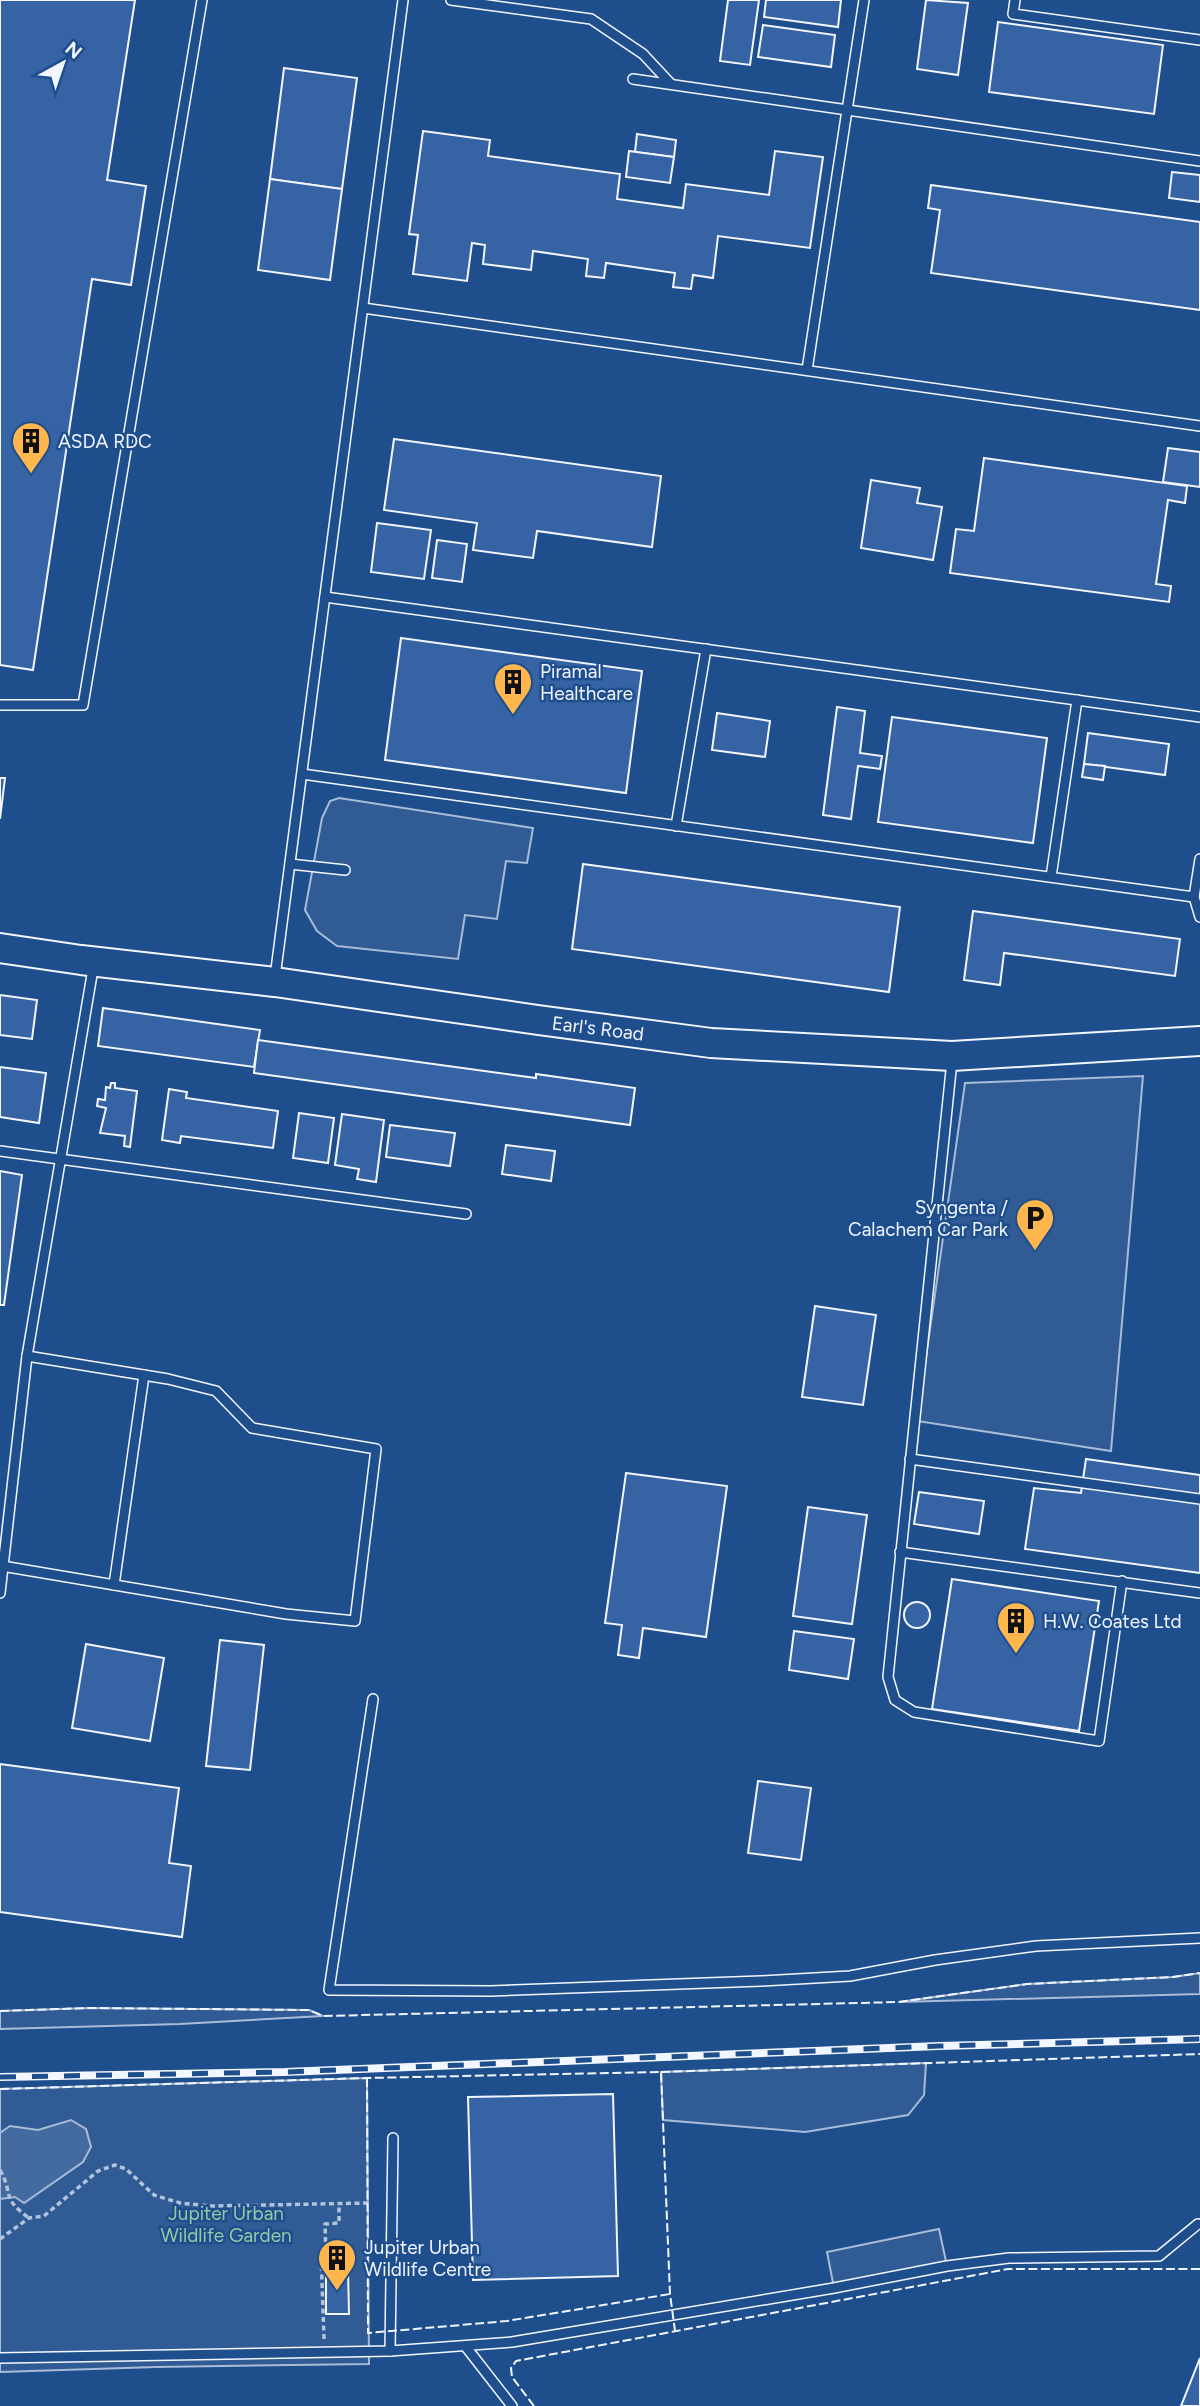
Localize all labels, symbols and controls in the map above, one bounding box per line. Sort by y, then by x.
north arrow [28,28,98,98]
text: N [61,37,87,64]
building icon: ASDA RDC [10,420,52,475]
place label: ASDA RDC [58,430,152,453]
place label: Piramal Healthcare [540,660,633,705]
building icon: Piramal Healthcare [492,661,534,716]
street label: Earl's Road [551,1011,645,1046]
place label: Syngenta / Calachem Car Park [848,1196,1009,1241]
parking icon: Syngenta / Calachem Car Park [1014,1197,1056,1252]
building icon: H.W. Coates Ltd [995,1600,1037,1655]
place label: H.W. Coates Ltd [1043,1610,1182,1633]
park label: Jupiter Urban Wildlife Garden [160,2202,292,2247]
place label: Jupiter Urban Wildlife Centre [364,2236,491,2281]
building icon: Jupiter Urban Wildlife Centre [316,2237,358,2292]

